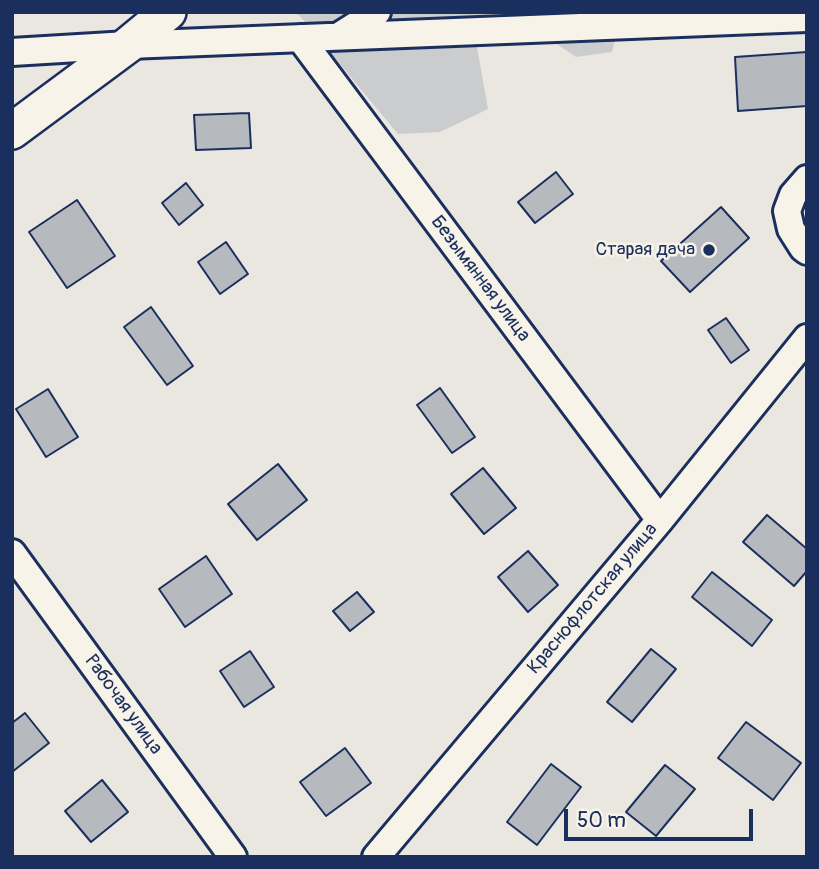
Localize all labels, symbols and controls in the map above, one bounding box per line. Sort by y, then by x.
street label: Безымянная улица [425,212,535,346]
place label: Старая дача [595,239,695,261]
marker: Старая дача [701,242,717,258]
street label: Краснофлотская улица [523,519,663,679]
street label: Рабочая улица [79,651,167,759]
scale bar [567,796,756,840]
text: 50 m [577,807,626,834]

